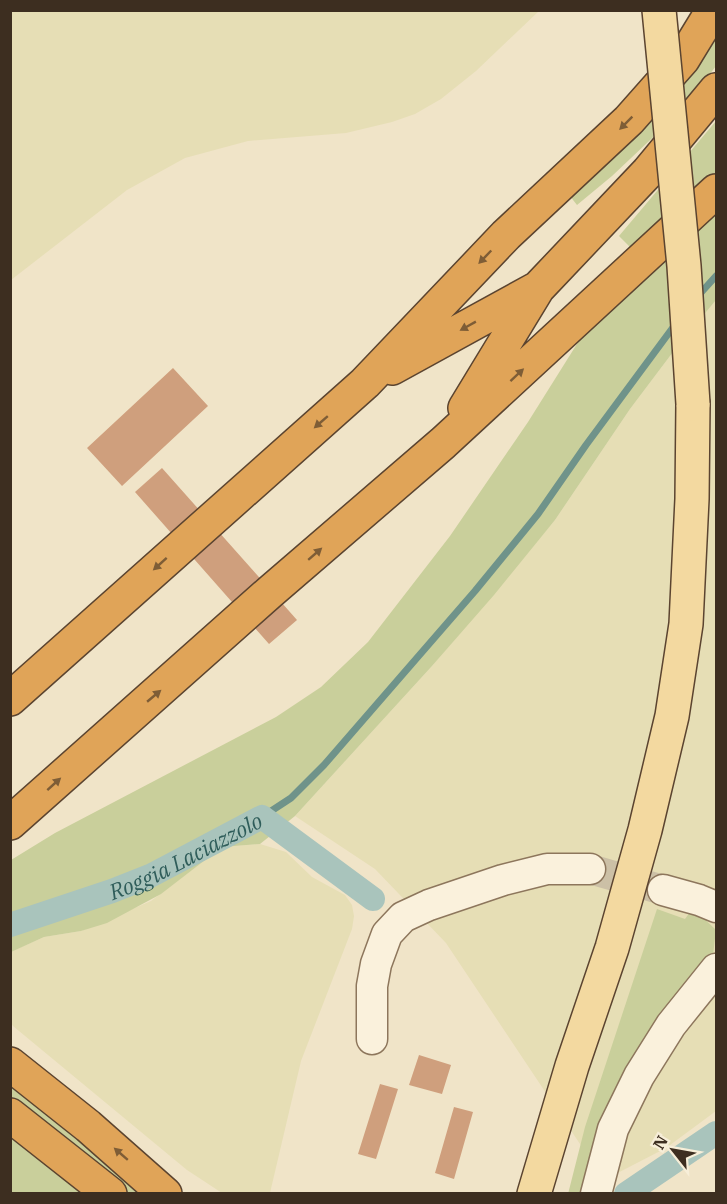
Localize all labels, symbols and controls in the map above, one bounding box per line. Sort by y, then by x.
one-way arrow [620,115,634,129]
one-way arrow [478,250,492,265]
one-way arrow [459,321,476,331]
one-way arrow [510,368,524,382]
one-way arrow [314,415,329,428]
one-way arrow [307,548,322,561]
one-way arrow [153,557,168,570]
one-way arrow [146,690,162,703]
one-way arrow [46,778,61,791]
water label: Roggia Laciazzolo [103,805,267,906]
north arrow [643,1120,703,1180]
text: N [648,1132,672,1153]
one-way arrow [113,1148,129,1161]

